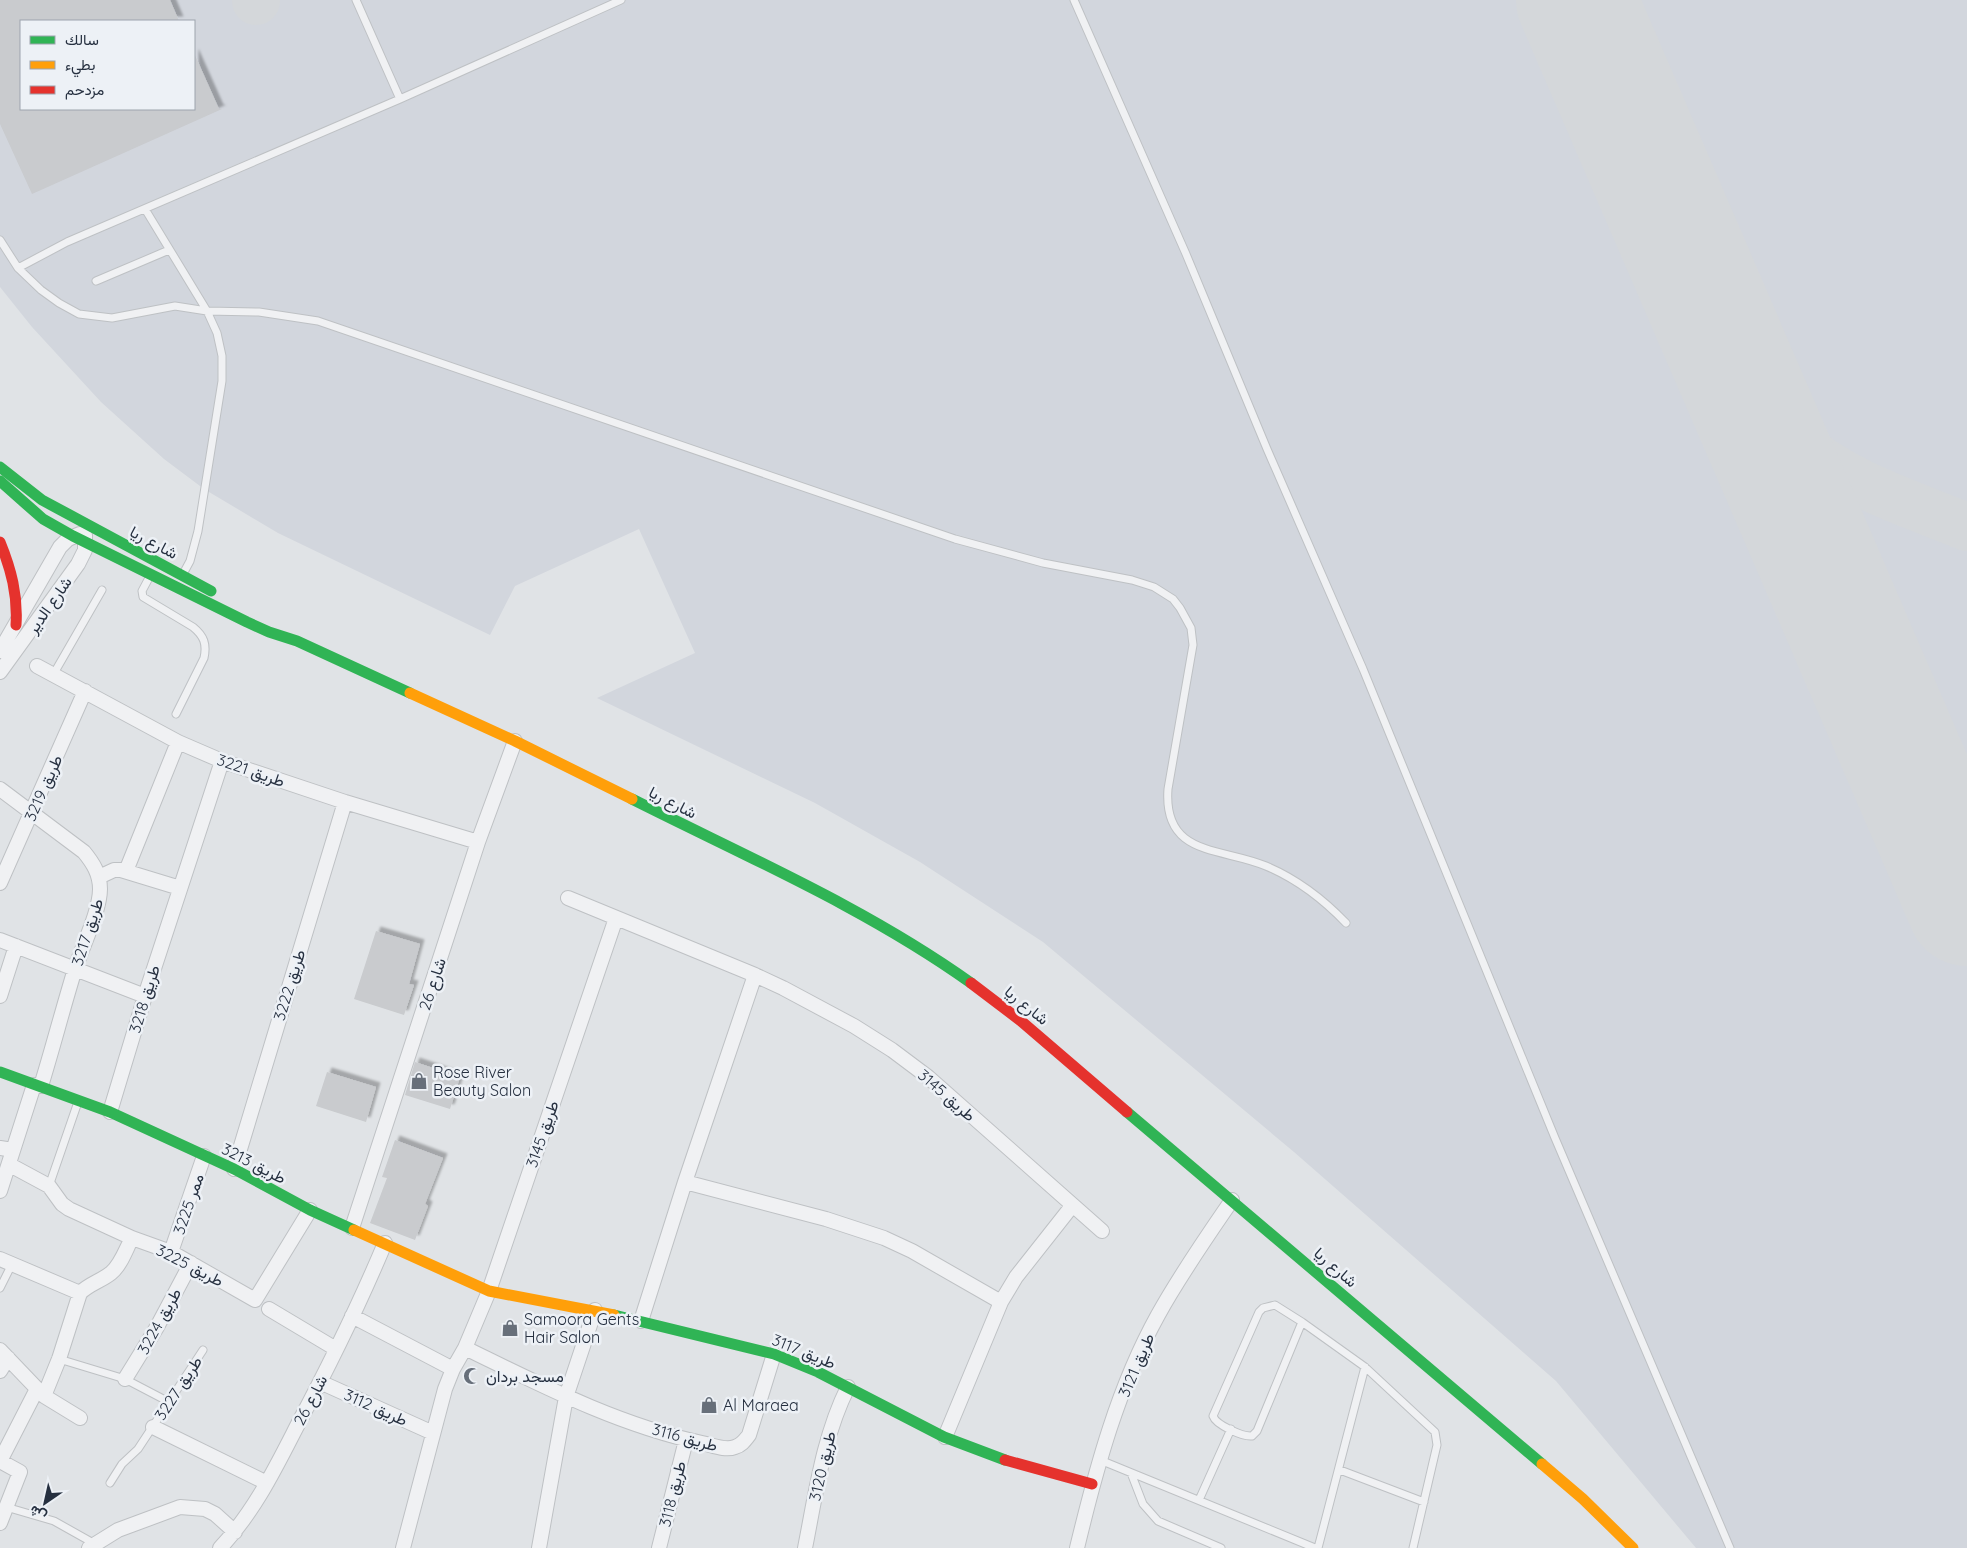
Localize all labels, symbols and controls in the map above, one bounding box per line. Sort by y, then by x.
legend [20,20,195,110]
text: سالك [65,30,99,49]
text: بطيء [65,55,95,78]
text: مزدحم [65,80,104,100]
street label: شارع ريا [126,521,181,565]
street label: شارع الدير [22,573,77,639]
street label: طريق 3221 [214,749,288,792]
street label: طريق 3219 [20,752,67,825]
street label: شارع ريا [645,781,700,824]
street label: طريق 3217 [67,896,108,969]
street label: طريق 3222 [269,947,310,1023]
street label: شارع 26 [414,955,452,1013]
street label: طريق 3218 [124,963,165,1036]
street label: شارع ريا [1000,981,1053,1030]
place label: Rose River Beauty Salon [433,1062,531,1100]
street label: طريق 3145 [914,1065,980,1126]
shop icon: Rose River Beauty Salon [409,1071,429,1091]
street label: طريق 3145 [521,1098,564,1171]
street label: طريق 3213 [218,1138,290,1189]
street label: ممر 3225 [168,1171,209,1237]
street label: طريق 3225 [152,1239,227,1291]
street label: شارع ريا [1309,1243,1362,1293]
street label: طريق 3224 [133,1284,186,1358]
place label: Samoora Gents Hair Salon [524,1309,639,1347]
shop icon: Samoora Gents Hair Salon [500,1318,520,1338]
street label: طريق 3117 [769,1329,839,1374]
street label: طريق 3121 [1114,1330,1159,1400]
street label: طريق 3227 [150,1352,207,1424]
mosque icon: مسجد بردان [462,1366,482,1386]
place label: مسجد بردان [486,1366,564,1387]
street label: شارع 26 [289,1371,333,1430]
street label: طريق 3112 [341,1384,411,1431]
shop icon: Al Maraea [699,1395,719,1415]
place label: Al Maraea [723,1395,799,1415]
street label: طريق 3116 [650,1419,720,1456]
street label: طريق 3120 [804,1429,841,1503]
street label: طريق 3118 [654,1459,691,1529]
north arrow [20,1478,70,1528]
text: ش [26,1502,50,1526]

